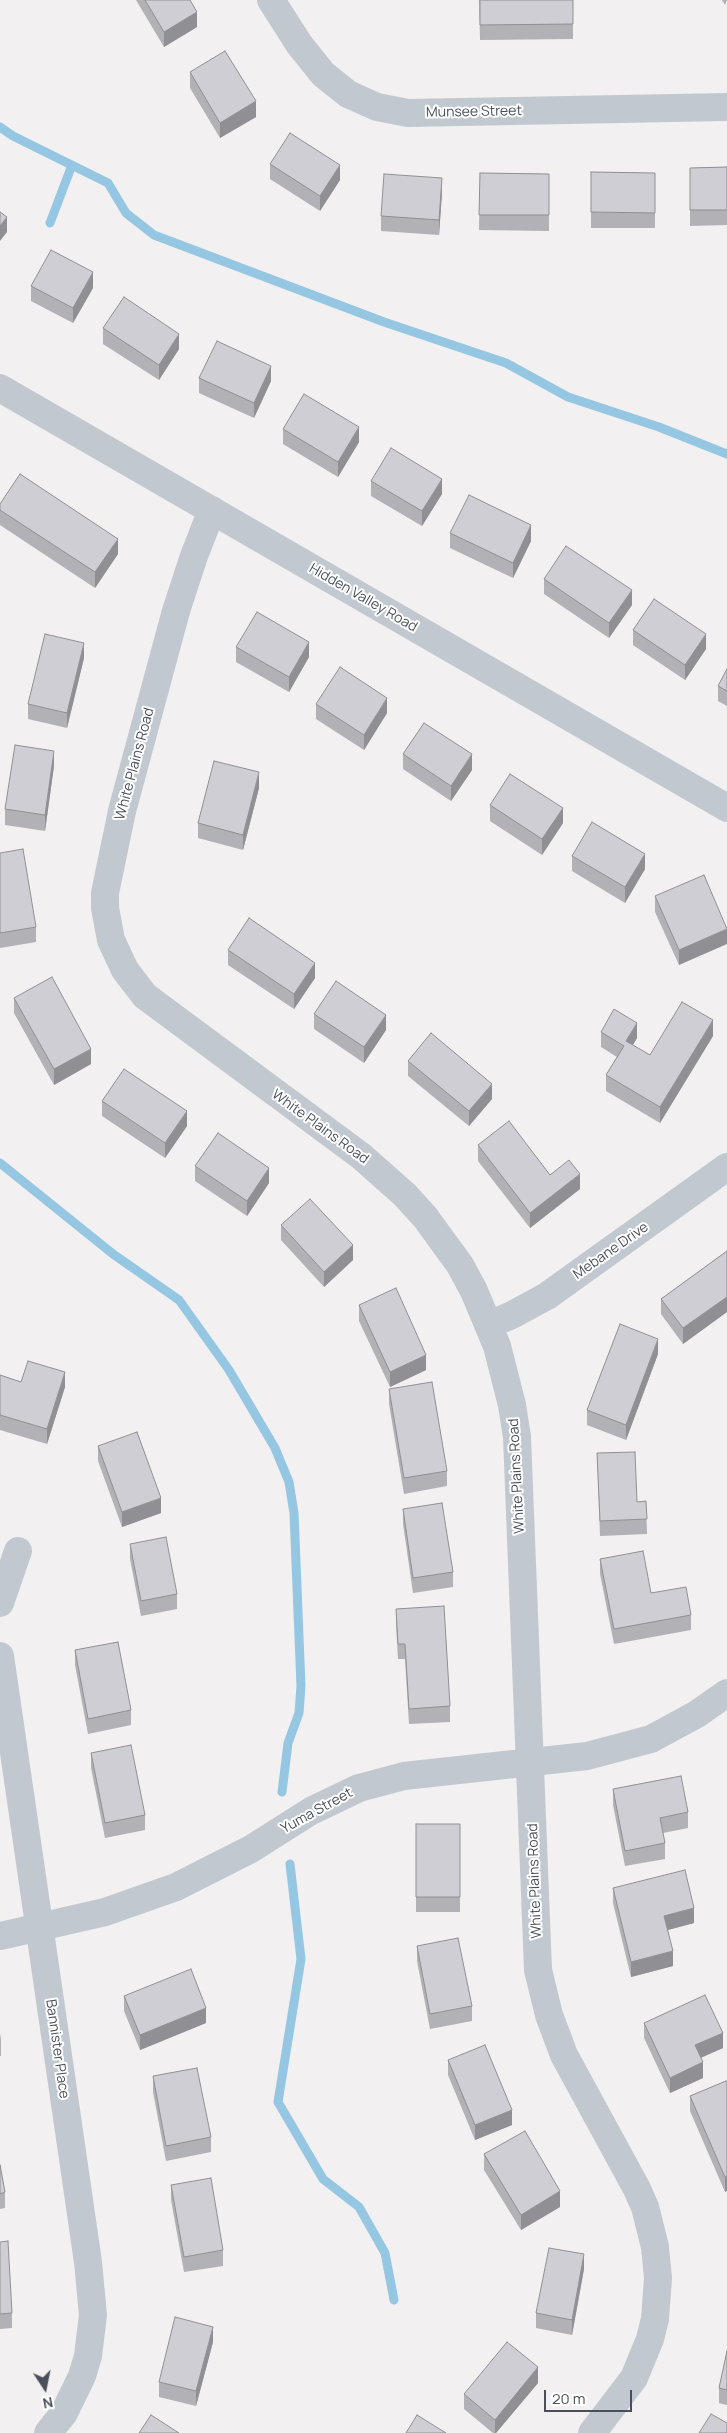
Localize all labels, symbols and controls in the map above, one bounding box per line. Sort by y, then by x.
street label: Munsee Street [426,103,522,121]
street label: Hidden Valley Road [306,560,420,636]
street label: White Plains Road [112,706,158,822]
street label: White Plains Road [268,1086,372,1168]
street label: Mebane Drive [570,1219,652,1283]
street label: White Plains Road [506,1418,528,1534]
street label: Yuma Street [278,1784,356,1838]
street label: White Plains Road [525,1823,545,1939]
street label: Bannister Place [42,1998,72,2100]
north arrow [20,2363,70,2413]
scale bar [547,2380,634,2412]
text: 20 m [552,2388,585,2409]
text: N [41,2393,55,2414]

